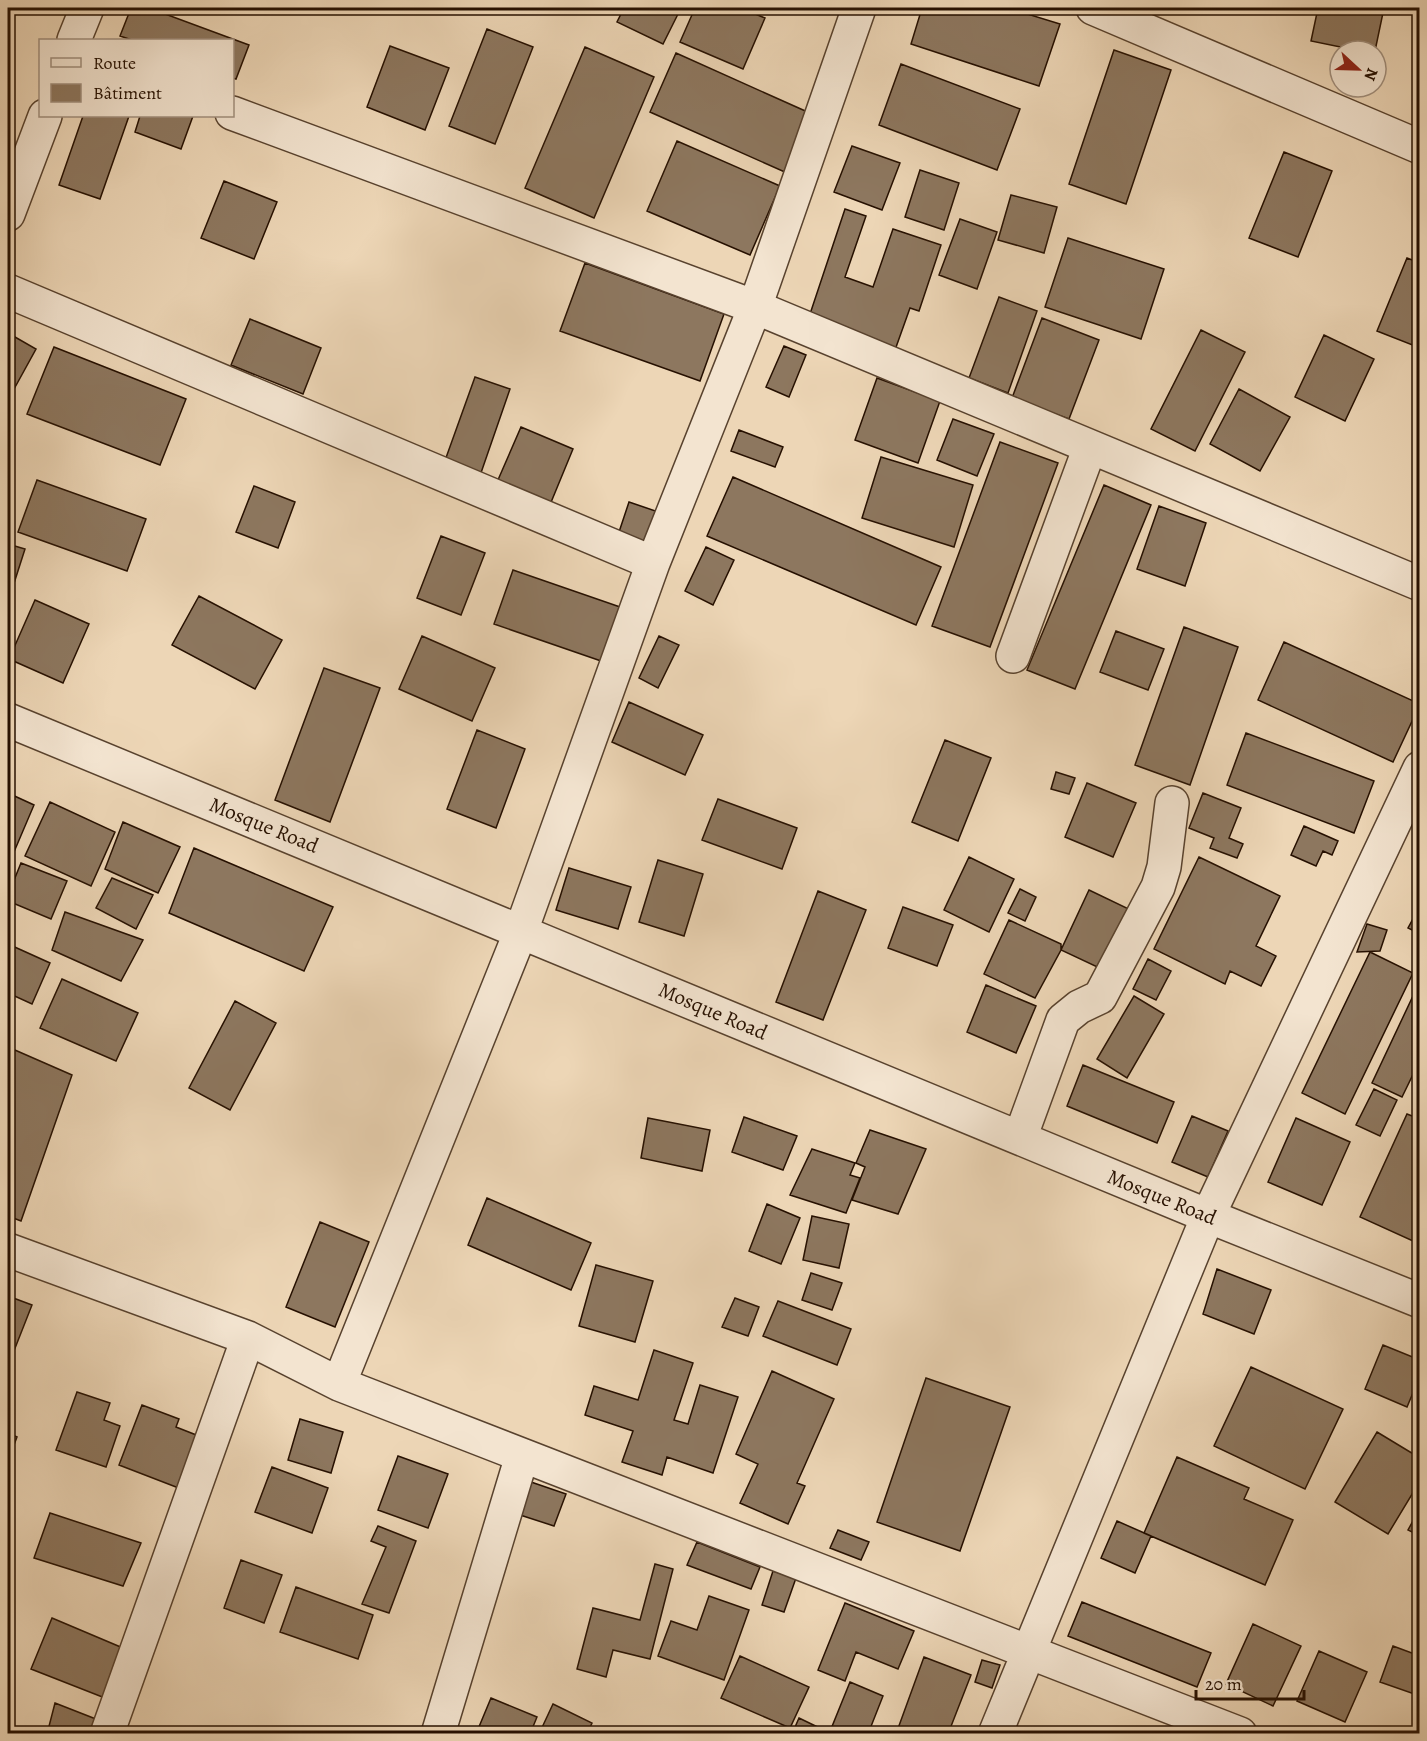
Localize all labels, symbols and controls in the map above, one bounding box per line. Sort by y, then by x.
legend [39,39,234,117]
north arrow [1328,39,1388,99]
text: Route [93,51,136,75]
text: N [1358,65,1383,84]
text: Bâtiment [93,81,162,105]
street label: Mosque Road [205,790,324,860]
street label: Mosque Road [654,975,772,1047]
street label: Mosque Road [1103,1162,1222,1232]
scale bar [1196,1663,1304,1701]
text: 20 m [1205,1672,1242,1696]

